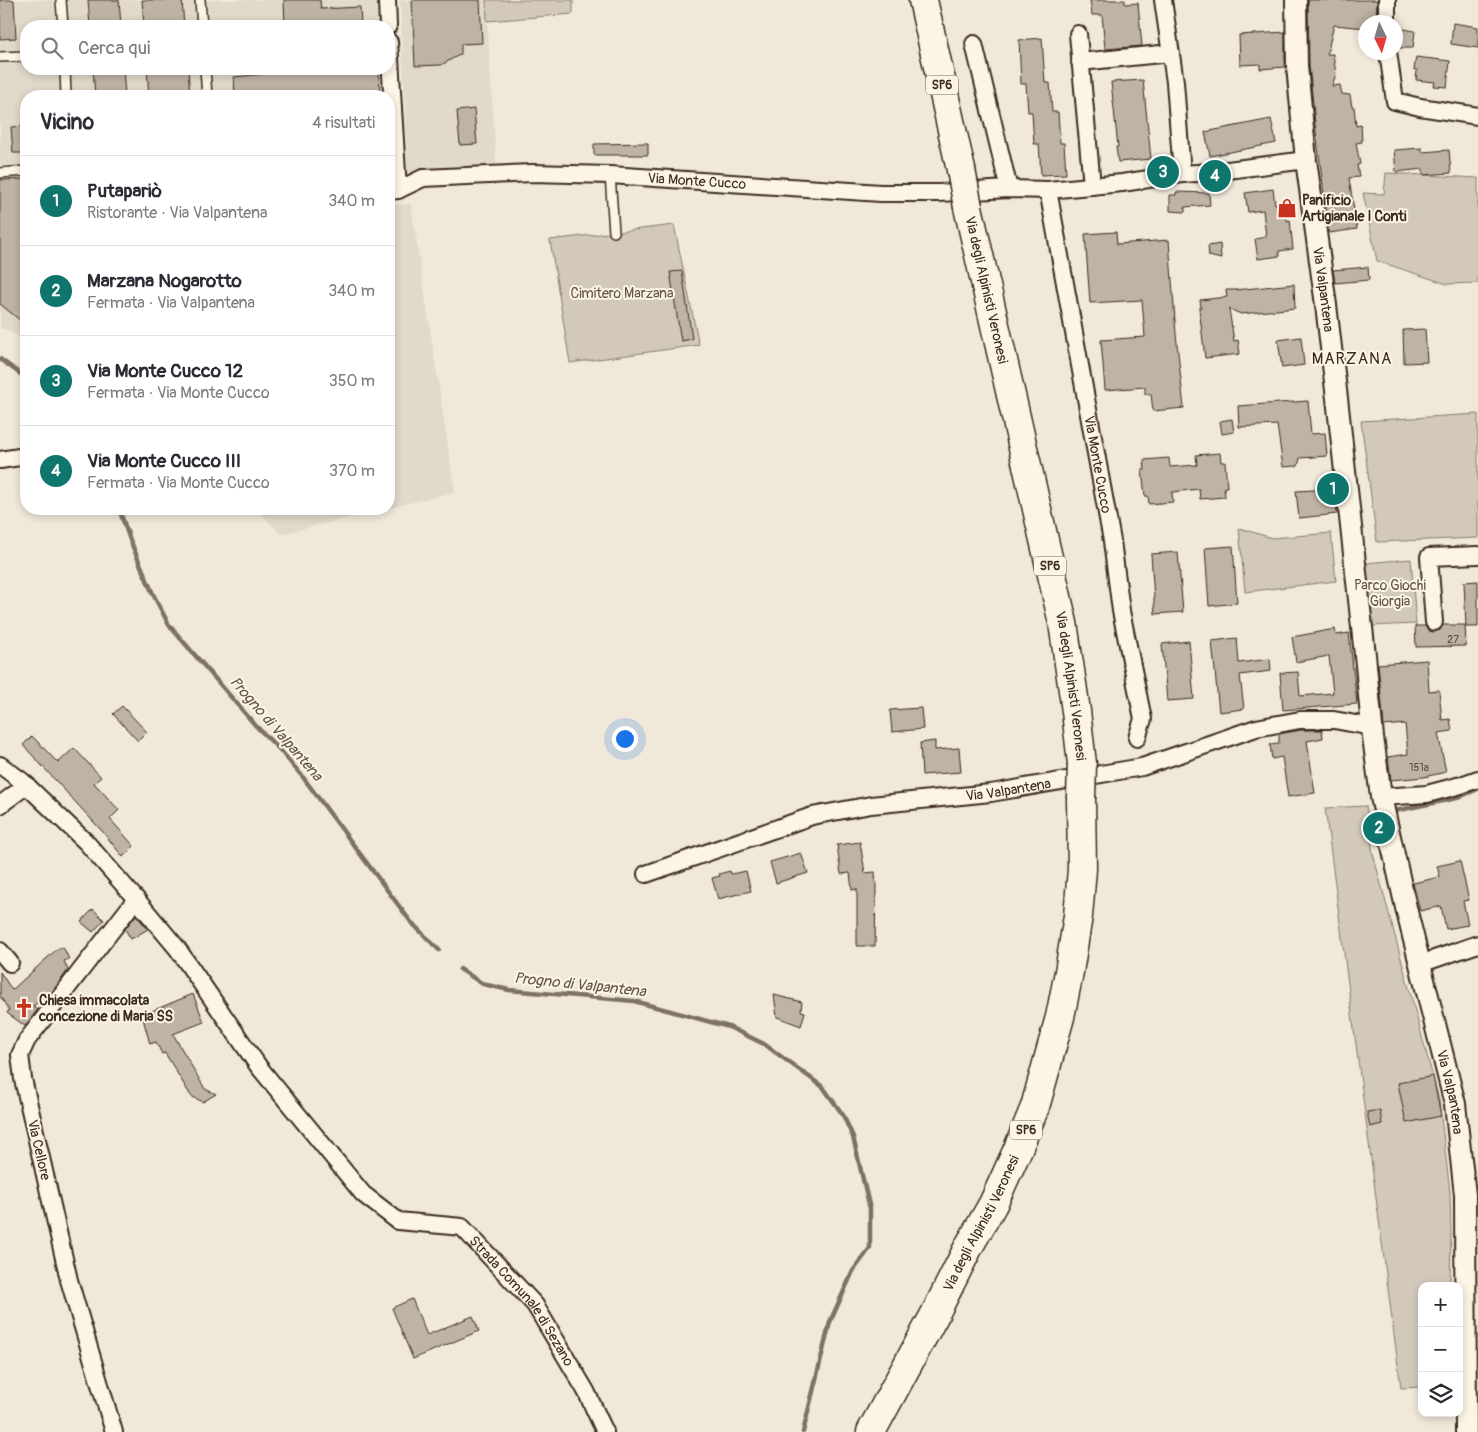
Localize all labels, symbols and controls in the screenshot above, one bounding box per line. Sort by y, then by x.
north arrow [1358,15,1403,60]
search box [20,20,395,75]
icon: search [38,34,66,62]
text: Cerca qui [78,36,150,60]
road number: SP6 [926,76,958,94]
text: Vicino [40,109,94,136]
text: 4 risultati [312,113,375,133]
pin: 3 [1147,153,1179,191]
pin: 4 [1199,157,1231,195]
street label: Via Monte Cucco [647,169,747,193]
text: Putapariò [87,179,162,203]
text: 1 [53,191,59,211]
text: 340 m [328,191,375,211]
place label: Panificio Artigianale I Conti [1302,192,1407,225]
shop icon: Panificio Artigianale I Conti [1276,197,1298,219]
text: Ristorante · Via Valpantena [87,203,267,223]
street label: Via degli Alpinisti Veronesi [962,215,1012,366]
street label: Via Valpantena [1310,246,1338,333]
text: Marzana Nogarotto [87,269,242,293]
text: 2 [52,281,60,301]
text: 340 m [328,281,375,301]
park label: Cimitero Marzana [571,285,673,302]
text: Fermata · Via Valpantena [87,293,255,313]
district label: MARZANA [1312,349,1392,369]
text: Via Monte Cucco 12 [87,359,243,383]
text: 3 [52,371,60,391]
text: 350 m [329,371,375,391]
text: Fermata · Via Monte Cucco [87,383,270,403]
street label: Via Monte Cucco [1081,414,1115,515]
text: Via Monte Cucco III [87,449,241,473]
text: 4 [51,461,61,481]
text: 370 m [329,461,375,481]
pin: 1 [1317,470,1349,508]
text: Fermata · Via Monte Cucco [87,473,270,493]
road number: SP6 [1034,556,1066,576]
park label: Parco Giochi Giorgia [1354,577,1426,610]
street label: Via degli Alpinisti Veronesi [1052,609,1090,762]
house number: 27 [1447,633,1459,646]
water label: Progno di Valpantena [225,673,327,786]
your location [612,726,638,752]
house number: 151a [1409,761,1429,774]
street label: Via Valpantena [965,774,1052,804]
pin: 2 [1363,809,1395,847]
water label: Progno di Valpantena [513,969,648,1001]
place label: Chiesa immacolata concezione di Maria SS [38,992,173,1025]
church icon: Chiesa immacolata concezione di Maria SS [13,997,35,1019]
street label: Via Valpantena [1433,1048,1467,1135]
street label: Via Cellore [24,1118,54,1182]
road number: SP6 [1010,1120,1042,1140]
street label: Via degli Alpinisti Veronesi [939,1152,1023,1294]
street label: Strada Comunale di Sezano [466,1232,578,1369]
map controls [1418,1282,1463,1417]
button: + [1418,1282,1463,1327]
button: − [1418,1327,1463,1372]
button: layers [1418,1372,1463,1417]

